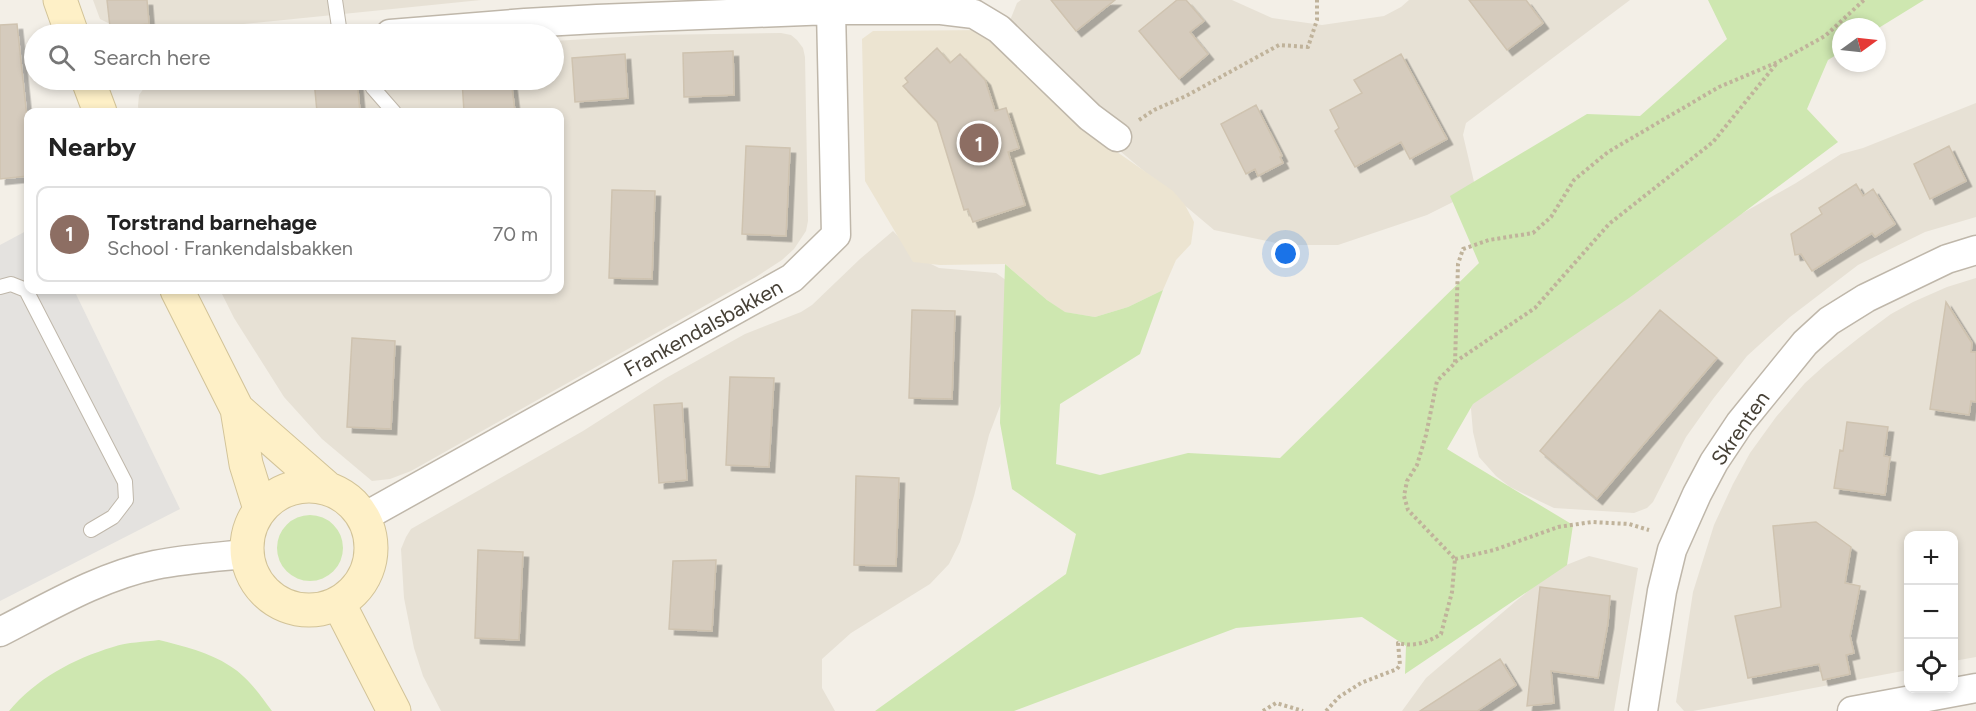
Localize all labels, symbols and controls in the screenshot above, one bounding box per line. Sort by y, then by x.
north arrow [1832,18,1886,72]
search box [24,24,564,90]
icon: search [45,41,78,74]
text: Search here [93,44,211,71]
pin: 1 [960,120,998,166]
text: Nearby [48,131,136,163]
text: Torstrand barnehage [107,209,317,236]
text: 1 [65,222,74,246]
text: 70 m [492,222,538,246]
text: School · Frankendalsbakken [107,236,353,260]
your location [1271,239,1300,268]
street label: Frankendalsbakken [619,274,787,382]
street label: Skrenten [1706,386,1774,470]
map controls [1904,531,1958,693]
button: + [1904,531,1958,585]
button: − [1904,585,1958,639]
button: locate [1904,639,1958,693]

